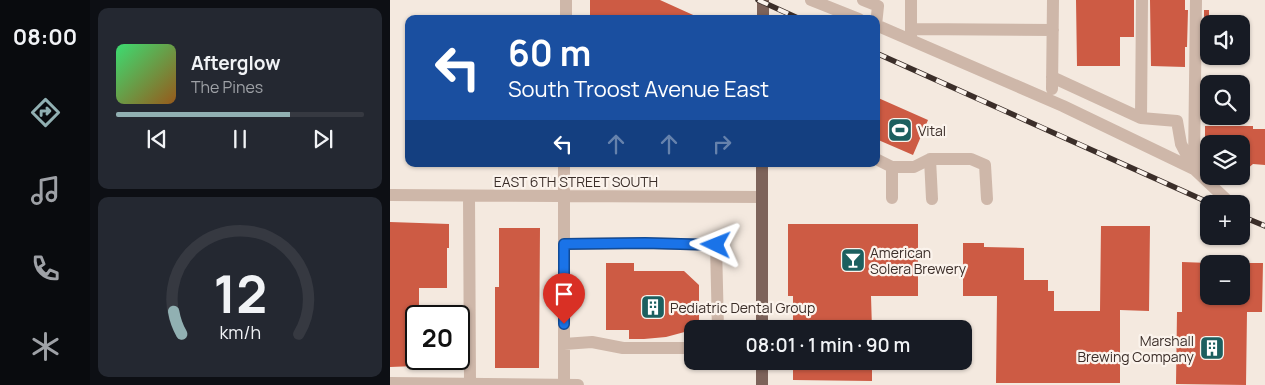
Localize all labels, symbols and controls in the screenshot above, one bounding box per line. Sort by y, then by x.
map controls [1200,15,1250,305]
button: sound [1200,15,1250,65]
text: 08:00 [13,22,77,52]
text: 60 m [508,29,591,77]
icon: left [425,35,490,100]
text: Afterglow [191,50,280,76]
text: South Troost Avenue East [508,74,769,104]
button: search [1200,75,1250,125]
text: The Pines [191,76,263,98]
icon: directions [28,95,63,130]
sports icon: Vital [887,117,913,143]
place label: Vital [918,121,946,140]
icon: previous [143,125,171,153]
icon: pause [226,125,254,153]
icon: next [309,125,337,153]
icon: left [549,130,577,158]
icon: ahead [602,130,630,158]
icon: ahead [655,130,683,158]
icon: right [708,130,736,158]
button: layers [1200,135,1250,185]
street label: EAST 6TH STREET SOUTH [494,172,658,191]
icon: music [28,173,63,208]
button: + [1200,195,1250,245]
position arrow [689,218,741,270]
place label: American Solera Brewery [870,243,967,278]
bar icon: American Solera Brewery [840,247,866,273]
icon: phone [28,251,63,286]
button: − [1200,255,1250,305]
text: 12 [213,258,267,329]
pin [543,273,585,324]
icon: arrive [550,280,578,308]
building icon: Pediatric Dental Group [640,294,666,320]
place label: Pediatric Dental Group [670,298,815,317]
speed limit sign: 20 [405,305,470,370]
text: km/h [219,320,261,344]
icon: climate [28,329,63,364]
place label: Marshall Brewing Company [1078,331,1195,366]
text: 08:01 · 1 min · 90 m [746,332,910,358]
building icon: Marshall Brewing Company [1199,335,1225,361]

